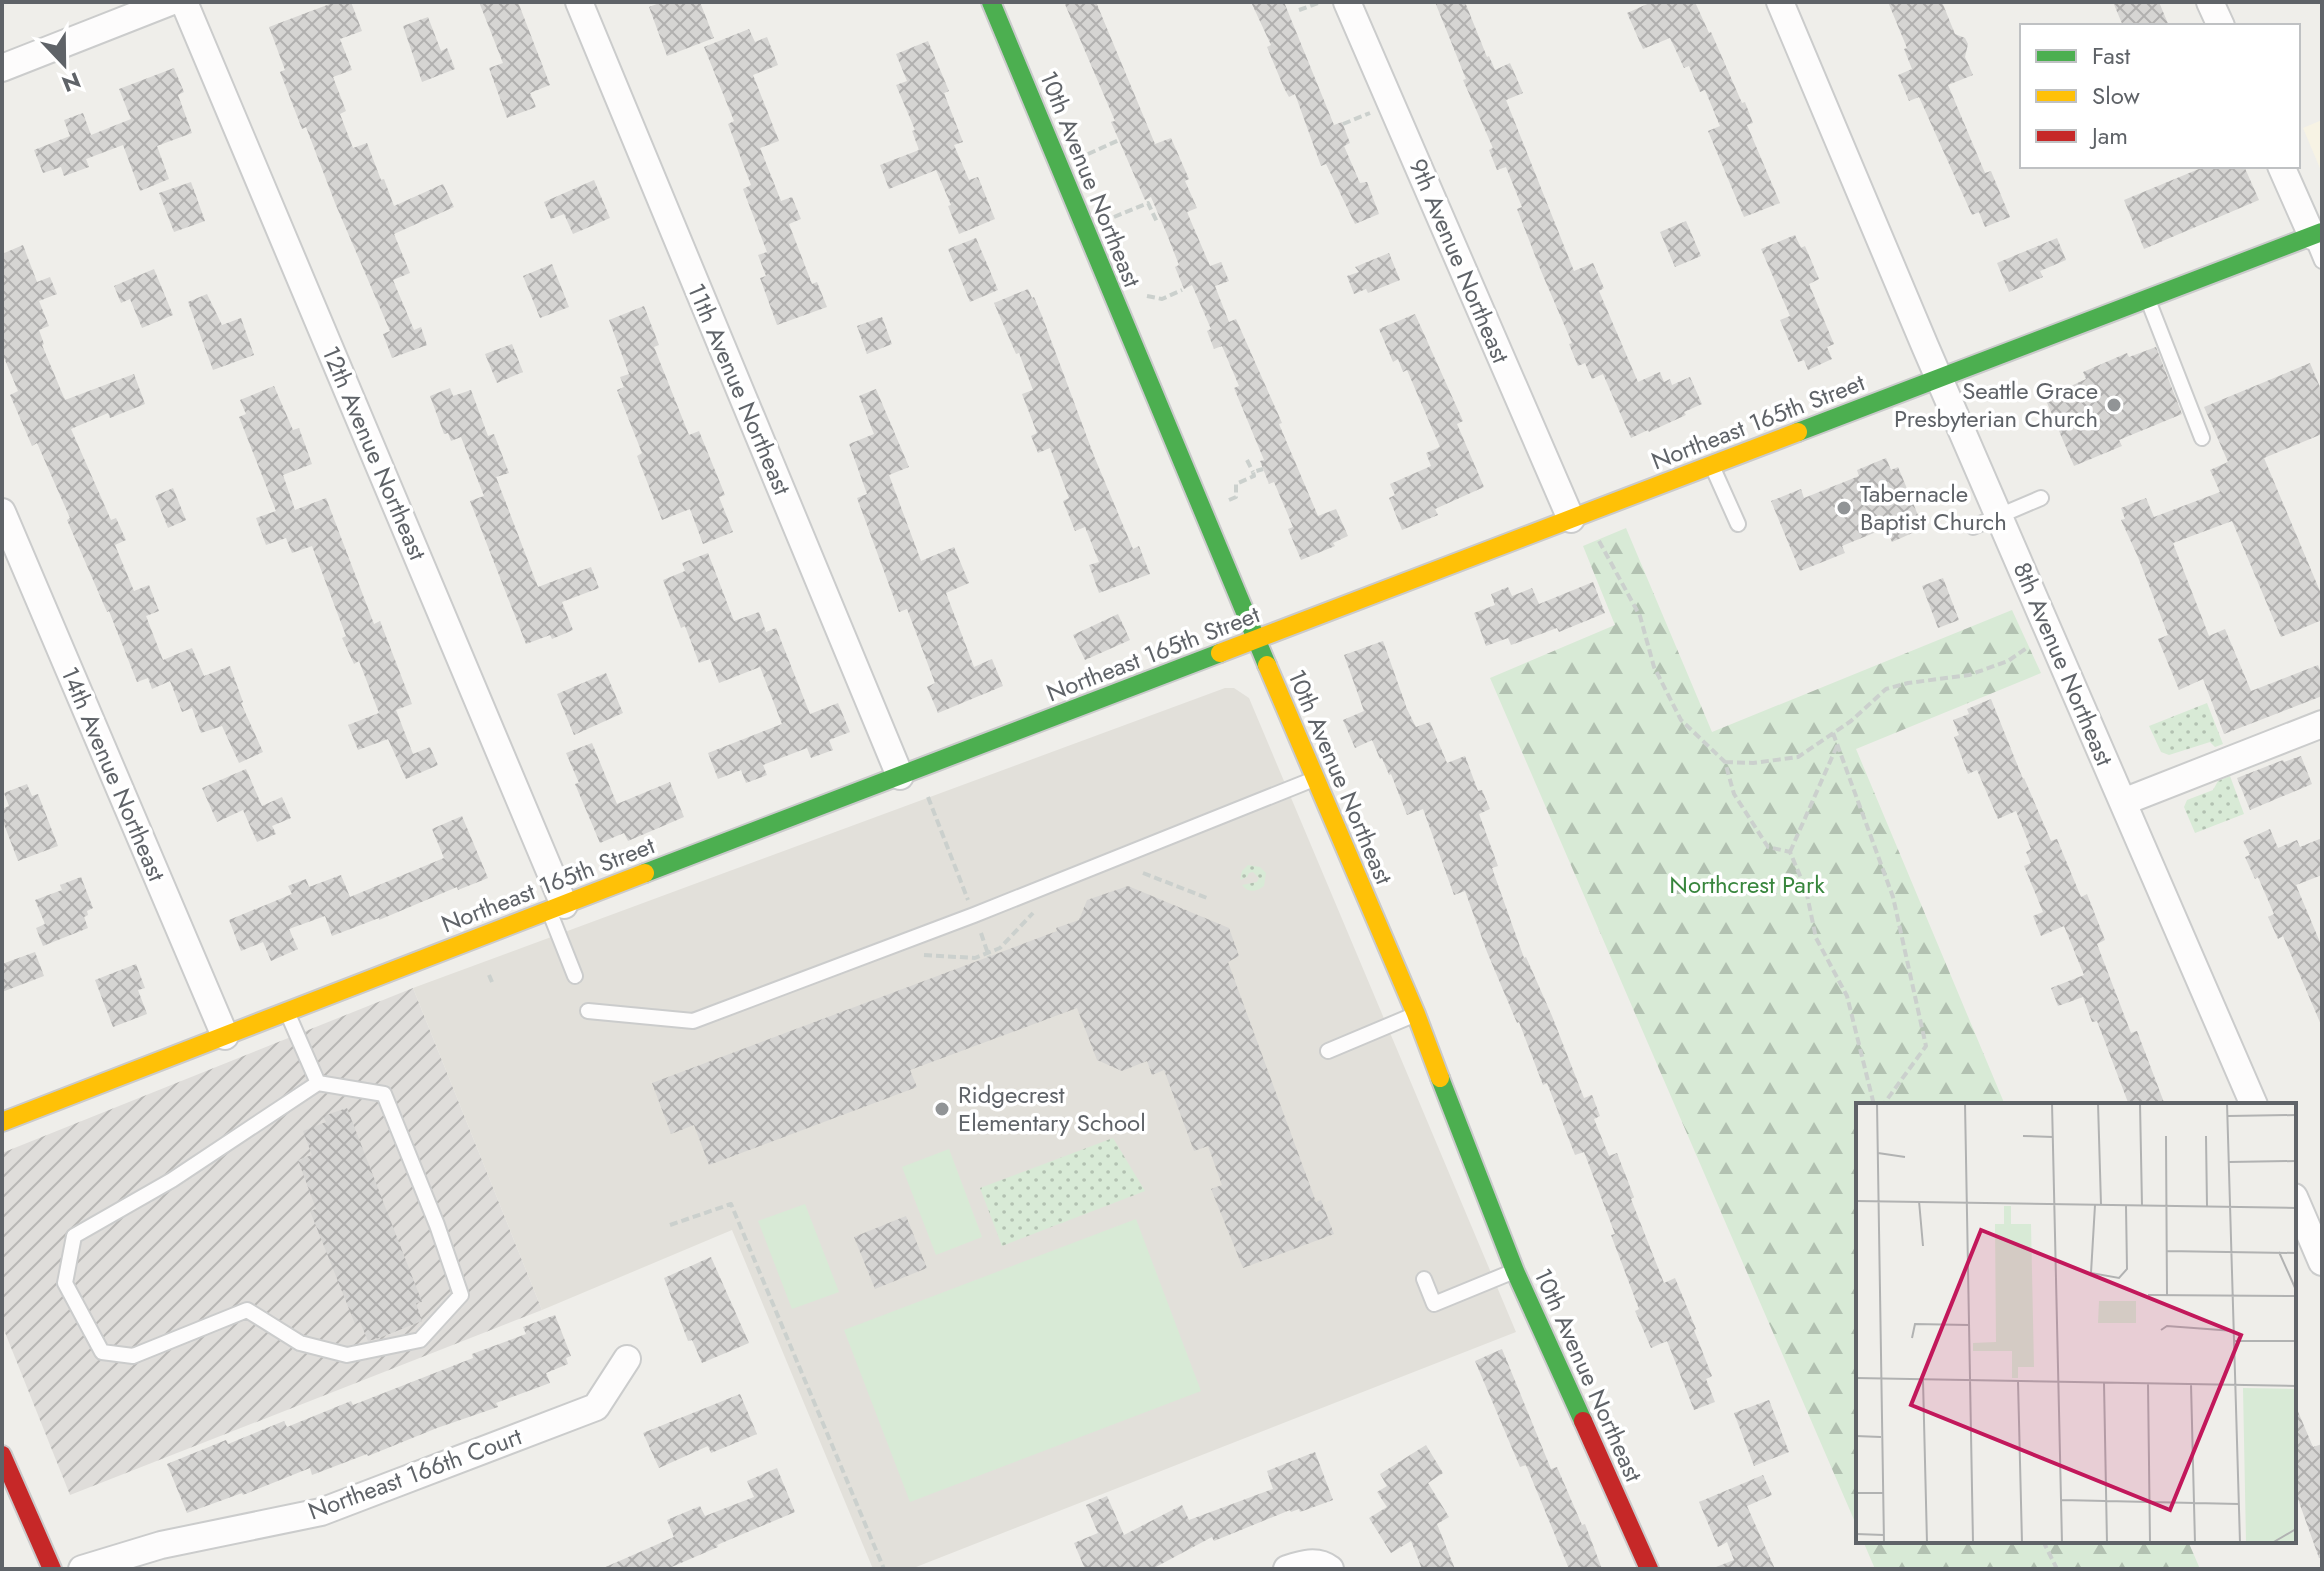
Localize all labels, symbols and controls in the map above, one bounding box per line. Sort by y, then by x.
north arrow [24,24,104,104]
legend [2020,24,2300,168]
text: Fast [2092,38,2130,73]
text: N [57,64,86,101]
street label: 10th Avenue Northeast [1031,65,1150,292]
text: Slow [2092,78,2140,113]
text: Jam [2089,118,2128,153]
street label: 9th Avenue Northeast [1401,153,1518,369]
street label: 11th Avenue Northeast [679,278,800,500]
street label: 12th Avenue Northeast [313,340,436,566]
street label: Northeast 165th Street [1646,365,1870,478]
place label: Seattle Grace Presbyterian Church [1894,373,2098,436]
marker: Seattle Grace Presbyterian Church [2105,396,2123,414]
place label: Tabernacle Baptist Church [1860,476,2007,539]
marker: Tabernacle Baptist Church [1835,499,1853,517]
street label: 8th Avenue Northeast [2005,557,2122,771]
street label: Northeast 165th Street [1041,597,1265,710]
street label: 14th Avenue Northeast [52,661,175,887]
street label: 10th Avenue Northeast [1279,664,1402,890]
street label: Northeast 165th Street [436,828,660,941]
park label: Northcrest Park [1669,867,1825,902]
place label: Ridgecrest Elementary School [958,1077,1146,1140]
marker: Ridgecrest Elementary School [933,1100,951,1118]
inset map [1856,1103,2296,1543]
street label: 10th Avenue Northeast [1526,1262,1651,1487]
street label: Northeast 166th Court [303,1419,527,1528]

